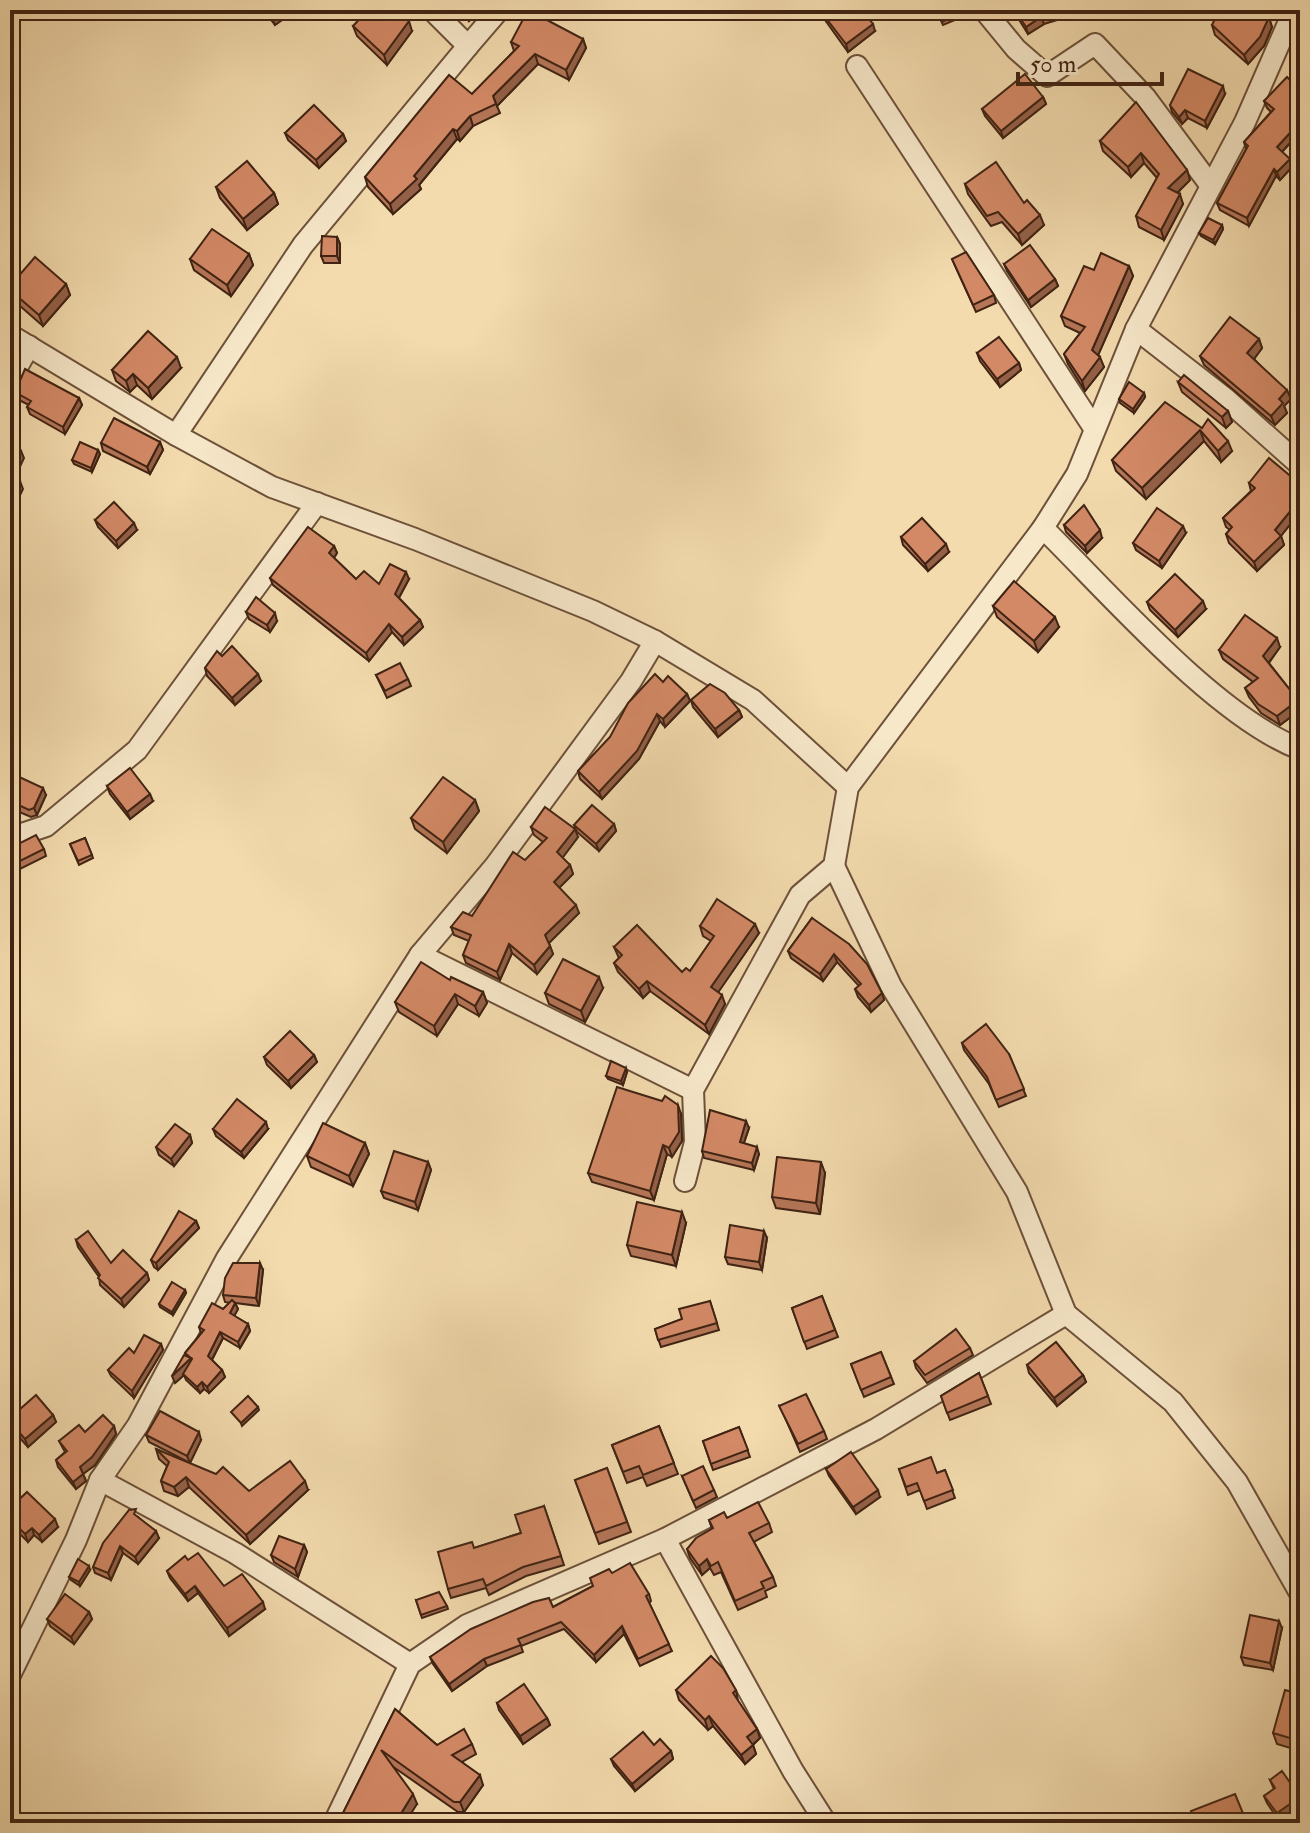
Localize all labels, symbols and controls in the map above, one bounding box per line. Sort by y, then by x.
scale bar [1018,36,1162,86]
text: 50 m [1030,49,1077,80]

